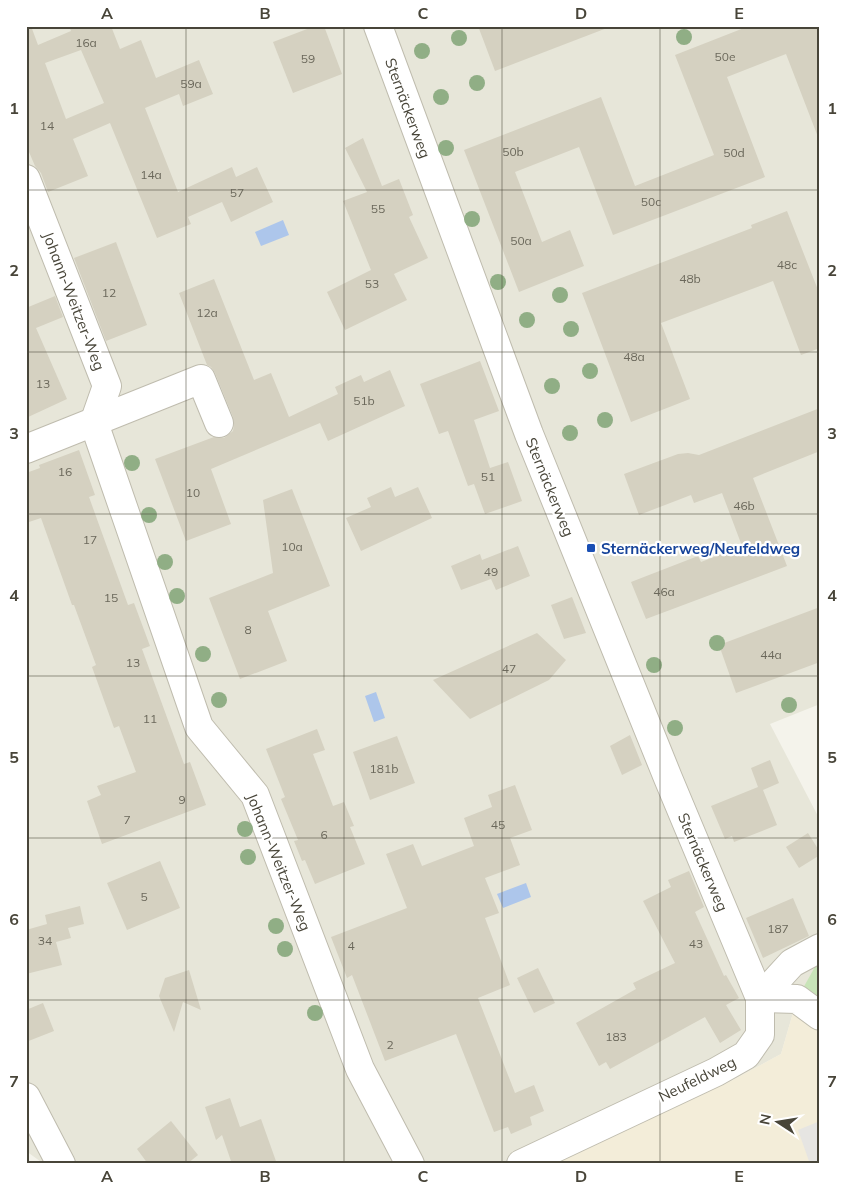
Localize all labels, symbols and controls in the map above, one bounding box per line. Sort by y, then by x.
text: A [101,3,113,23]
text: B [259,3,271,23]
text: C [418,3,429,23]
text: D [575,3,587,23]
text: E [734,3,744,23]
house number: 16a [75,35,97,50]
house number: 50e [715,49,735,64]
house number: 59 [301,51,315,66]
street label: Sternäckerweg [381,55,435,161]
house number: 59a [180,76,202,91]
text: 1 [9,98,19,118]
text: 1 [827,98,837,118]
house number: 14 [40,118,54,133]
house number: 50b [502,144,524,159]
house number: 50d [723,145,745,160]
house number: 14a [140,167,162,182]
house number: 57 [230,185,244,200]
house number: 50c [641,194,661,209]
house number: 55 [371,201,385,216]
street label: Johann-Weitzer-Weg [39,229,109,373]
house number: 50a [510,233,532,248]
house number: 48c [777,257,797,272]
text: 2 [9,260,19,280]
text: 2 [827,260,837,280]
house number: 48b [679,271,701,286]
house number: 53 [365,276,379,291]
house number: 12 [102,285,116,300]
house number: 12a [196,305,218,320]
house number: 48a [623,349,645,364]
house number: 13 [36,376,50,391]
house number: 51b [353,393,375,408]
text: 3 [9,423,19,443]
text: 3 [827,423,837,443]
street label: Sternäckerweg [522,435,578,539]
house number: 16 [58,464,72,479]
house number: 51 [481,469,495,484]
house number: 10 [186,485,200,500]
house number: 46b [733,498,755,513]
house number: 17 [83,532,97,547]
house number: 10a [281,539,303,554]
place label: Sternäckerweg/Neufeldweg [601,539,800,558]
marker: Sternäckerweg/Neufeldweg [585,542,597,554]
house number: 49 [484,564,498,579]
house number: 46a [653,584,675,599]
text: 4 [9,585,19,605]
text: 4 [827,585,837,605]
house number: 15 [104,590,118,605]
house number: 8 [244,622,252,637]
house number: 44a [760,647,782,662]
house number: 13 [126,655,140,670]
house number: 47 [502,661,516,676]
house number: 11 [143,711,157,726]
text: 5 [9,747,19,767]
text: 5 [827,747,837,767]
house number: 181b [370,761,398,776]
street label: Johann-Weitzer-Weg [243,790,315,934]
house number: 9 [178,792,186,807]
street label: Sternäckerweg [674,810,732,914]
house number: 7 [123,812,131,827]
house number: 45 [491,817,505,832]
house number: 6 [320,827,328,842]
house number: 5 [140,889,148,904]
text: 6 [9,909,19,929]
text: 6 [827,909,837,929]
house number: 187 [767,921,789,936]
house number: 34 [38,933,52,948]
house number: 43 [689,936,703,951]
house number: 4 [347,938,355,953]
house number: 183 [605,1029,627,1044]
house number: 2 [386,1037,394,1052]
street label: Neufeldweg [655,1052,739,1106]
text: 7 [9,1071,19,1091]
text: 7 [827,1071,837,1091]
north arrow [754,1098,804,1148]
text: N [755,1112,775,1126]
text: A [101,1166,113,1186]
text: B [259,1166,271,1186]
text: C [418,1166,429,1186]
text: D [575,1166,587,1186]
text: E [734,1166,744,1186]

